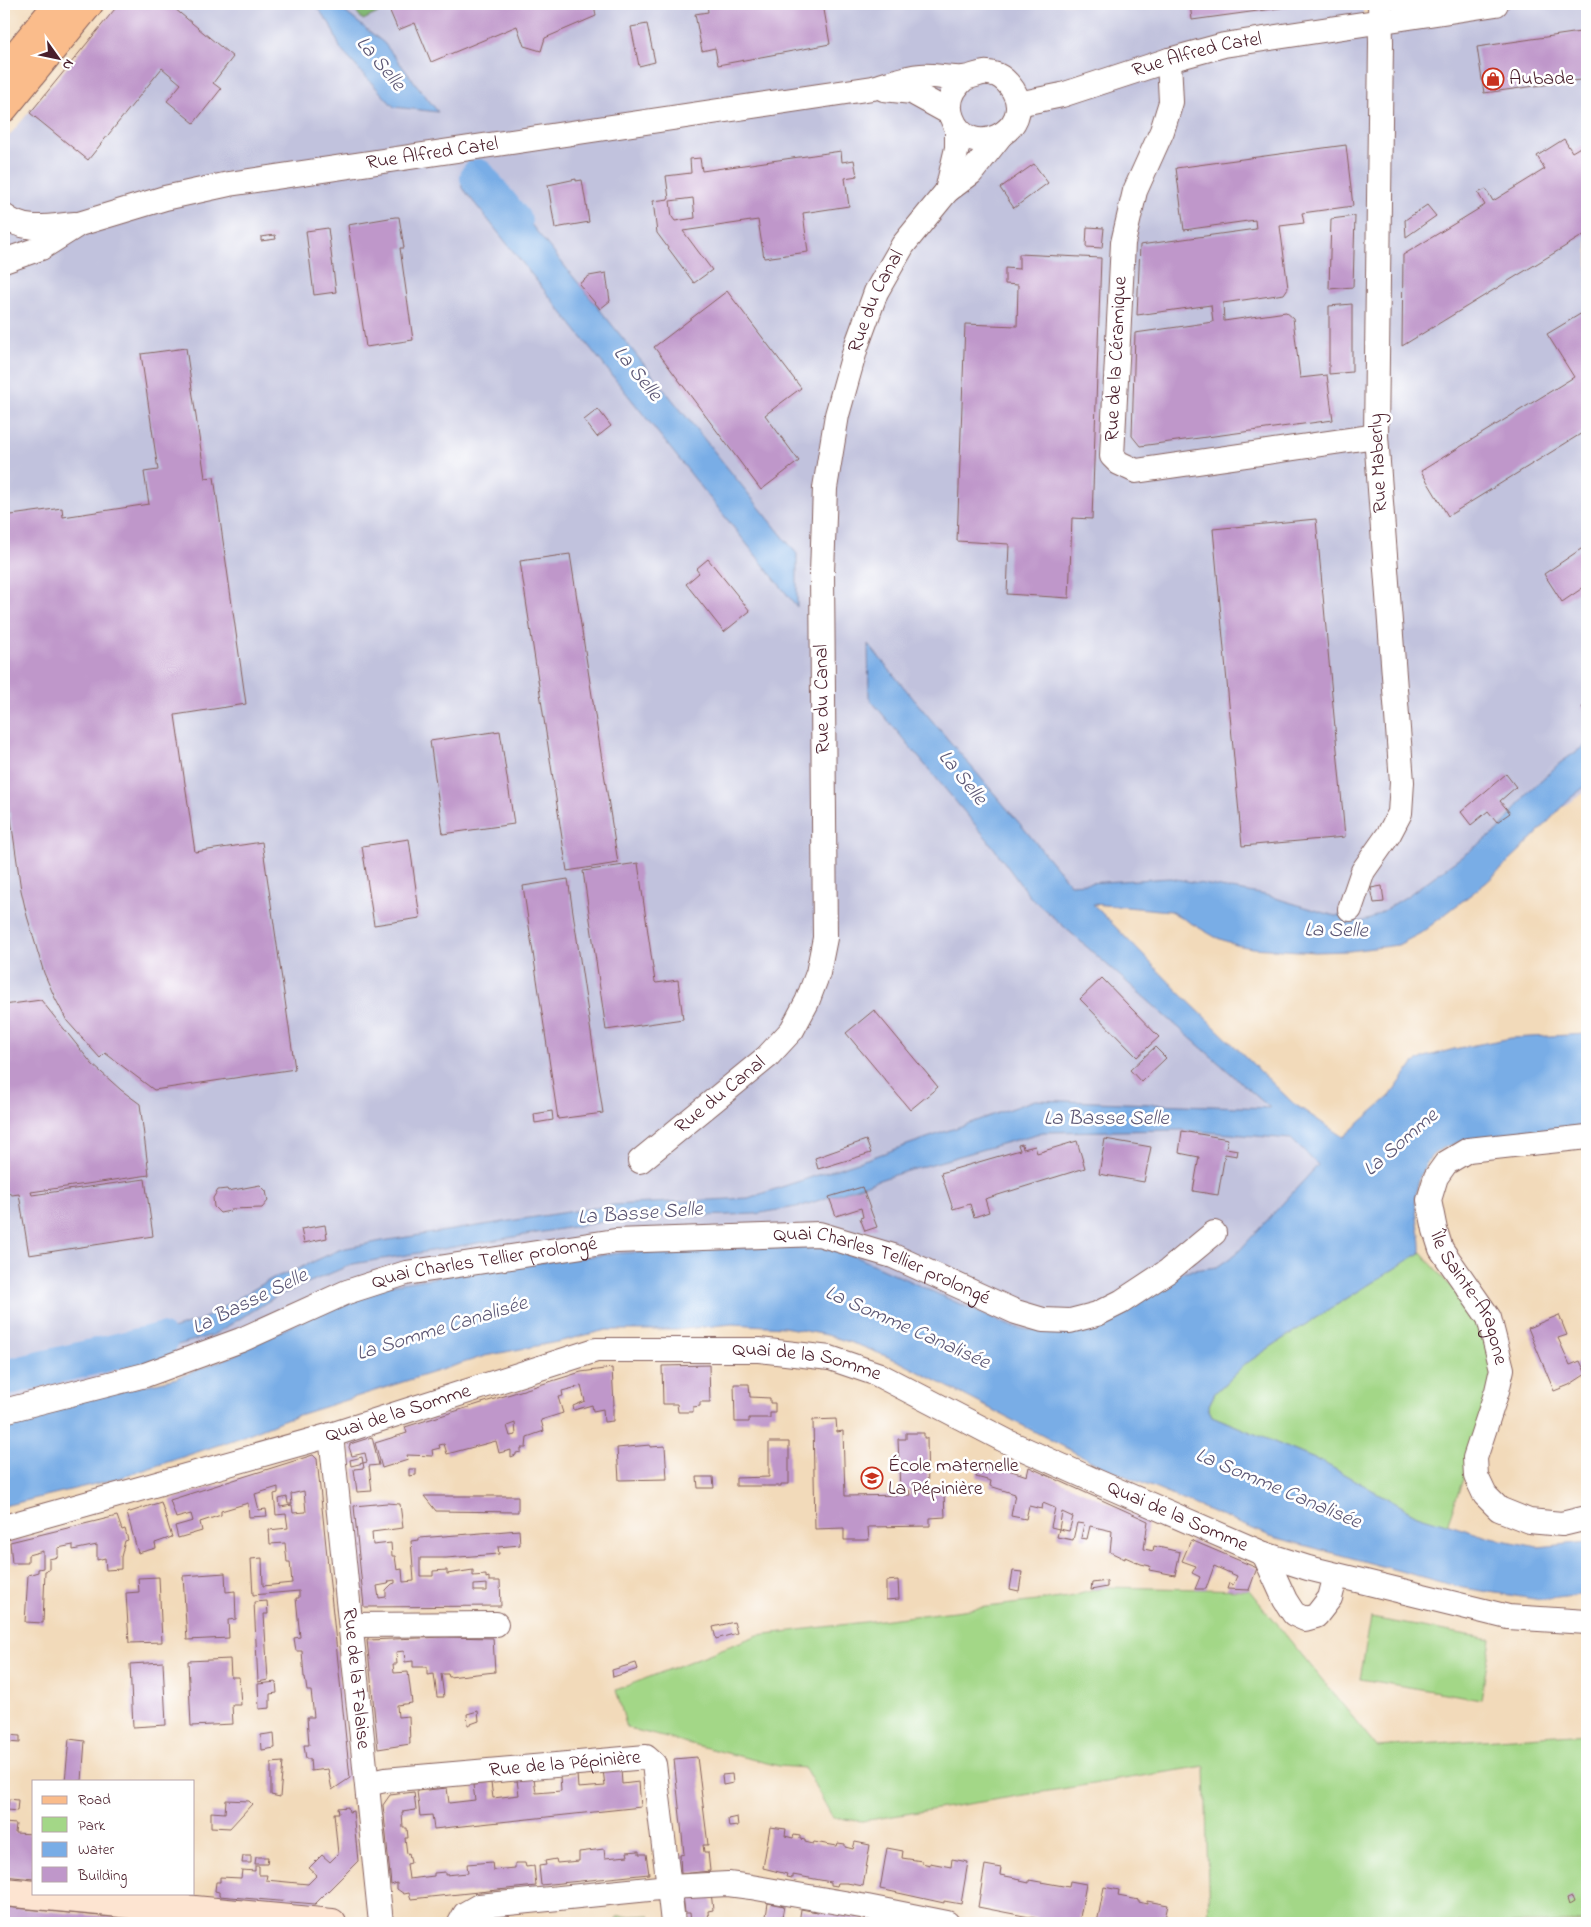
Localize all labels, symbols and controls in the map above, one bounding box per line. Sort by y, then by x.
street label: Rue Alfred Catel [1128,25,1264,86]
water label: La Selle [348,30,413,99]
north arrow [32,32,82,82]
text: N [56,55,79,74]
place label: Aubade [1509,65,1574,94]
shop icon: Aubade [1481,67,1505,91]
street label: Rue Alfred Catel [364,130,500,178]
street label: Rue du Canal [841,245,912,357]
street label: Rue de la Céramique [1098,276,1136,442]
water label: La Selle [605,340,670,409]
street label: Rue Maberly [1362,413,1396,513]
street label: Rue du Canal [808,644,838,754]
water label: La Selle [930,744,995,813]
water label: La Selle [1304,915,1370,947]
street label: Rue du Canal [669,1049,772,1141]
water label: La Somme [1357,1101,1446,1184]
water label: La Basse Selle [1043,1104,1170,1134]
water label: La Basse Selle [576,1195,705,1233]
street label: Quai Charles Tellier prolongé [773,1220,995,1313]
street label: Île Sainte-Aragone [1421,1226,1515,1368]
street label: Quai Charles Tellier prolongé [368,1229,599,1298]
water label: La Basse Selle [187,1260,314,1343]
water label: La Somme Canalisée [820,1278,996,1378]
water label: La Somme Canalisée [353,1288,533,1369]
street label: Quai de la Somme [732,1335,885,1389]
street label: Quai de la Somme [321,1377,474,1450]
water label: La Somme Canalisée [1190,1441,1367,1538]
place label: École maternelle La Pépinière [888,1452,1019,1504]
school or university icon: École maternelle La Pépinière [860,1466,884,1490]
street label: Quai de la Somme [1102,1473,1253,1560]
street label: Rue de la Falaise [334,1607,378,1751]
street label: Rue de la Pépinière [488,1743,642,1785]
legend [32,1780,195,1894]
text: Road [78,1789,111,1811]
text: Park [78,1815,106,1837]
text: Water [78,1839,114,1861]
text: Building [77,1865,127,1888]

